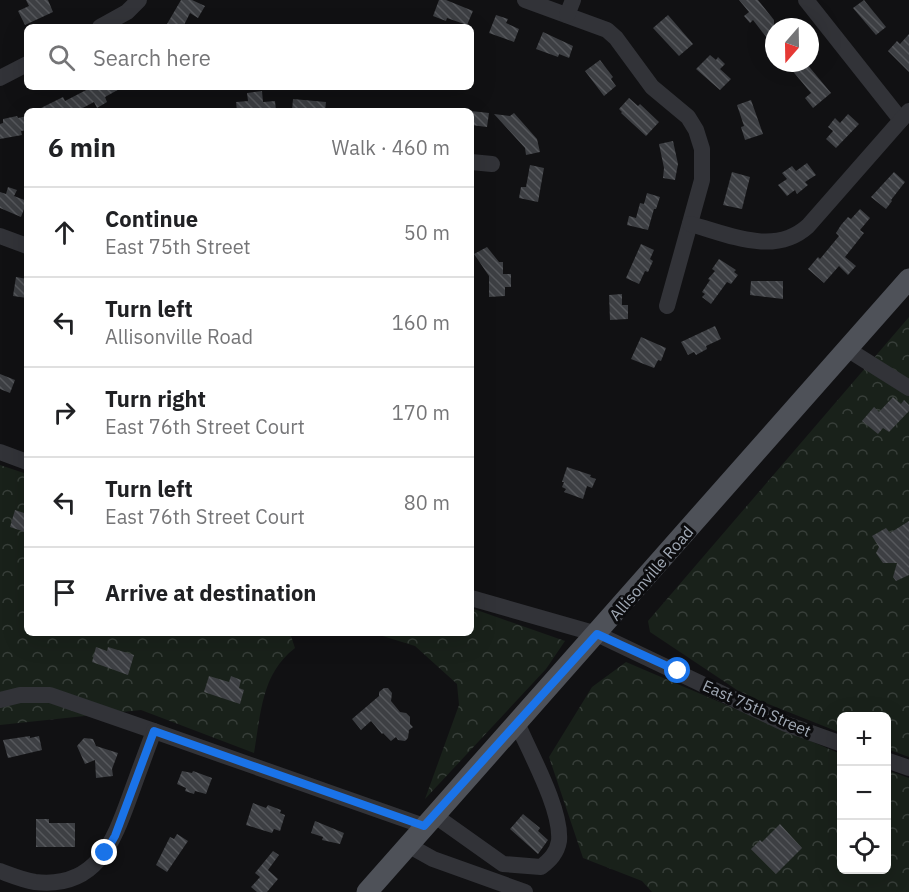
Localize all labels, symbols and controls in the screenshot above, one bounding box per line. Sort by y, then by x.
north arrow [765,18,819,72]
search box [24,24,474,90]
icon: search [45,41,78,74]
text: Search here [93,43,211,72]
text: 6 min [48,130,116,164]
text: Walk · 460 m [332,134,450,161]
text: Continue [105,204,198,233]
icon: ahead [48,216,81,249]
text: 50 m [404,219,450,246]
text: East 75th Street [105,233,251,260]
text: Turn left [105,294,193,323]
icon: left [48,306,81,339]
text: 160 m [392,309,450,336]
text: Allisonville Road [105,323,253,350]
text: Turn right [105,384,206,413]
icon: right [48,396,81,429]
text: 170 m [392,399,450,426]
text: East 76th Street Court [105,413,305,440]
text: Turn left [105,474,193,503]
icon: left [48,486,81,519]
text: 80 m [404,489,450,516]
text: East 76th Street Court [105,503,305,530]
street label: Allisonville Road [605,522,697,624]
icon: arrive [48,576,81,609]
text: Arrive at destination [105,578,316,607]
route start [664,657,690,683]
street label: East 75th Street [700,675,814,741]
map controls [837,712,891,874]
button: + [837,712,891,766]
button: − [837,766,891,820]
button: locate [837,820,891,874]
route end [91,839,117,865]

